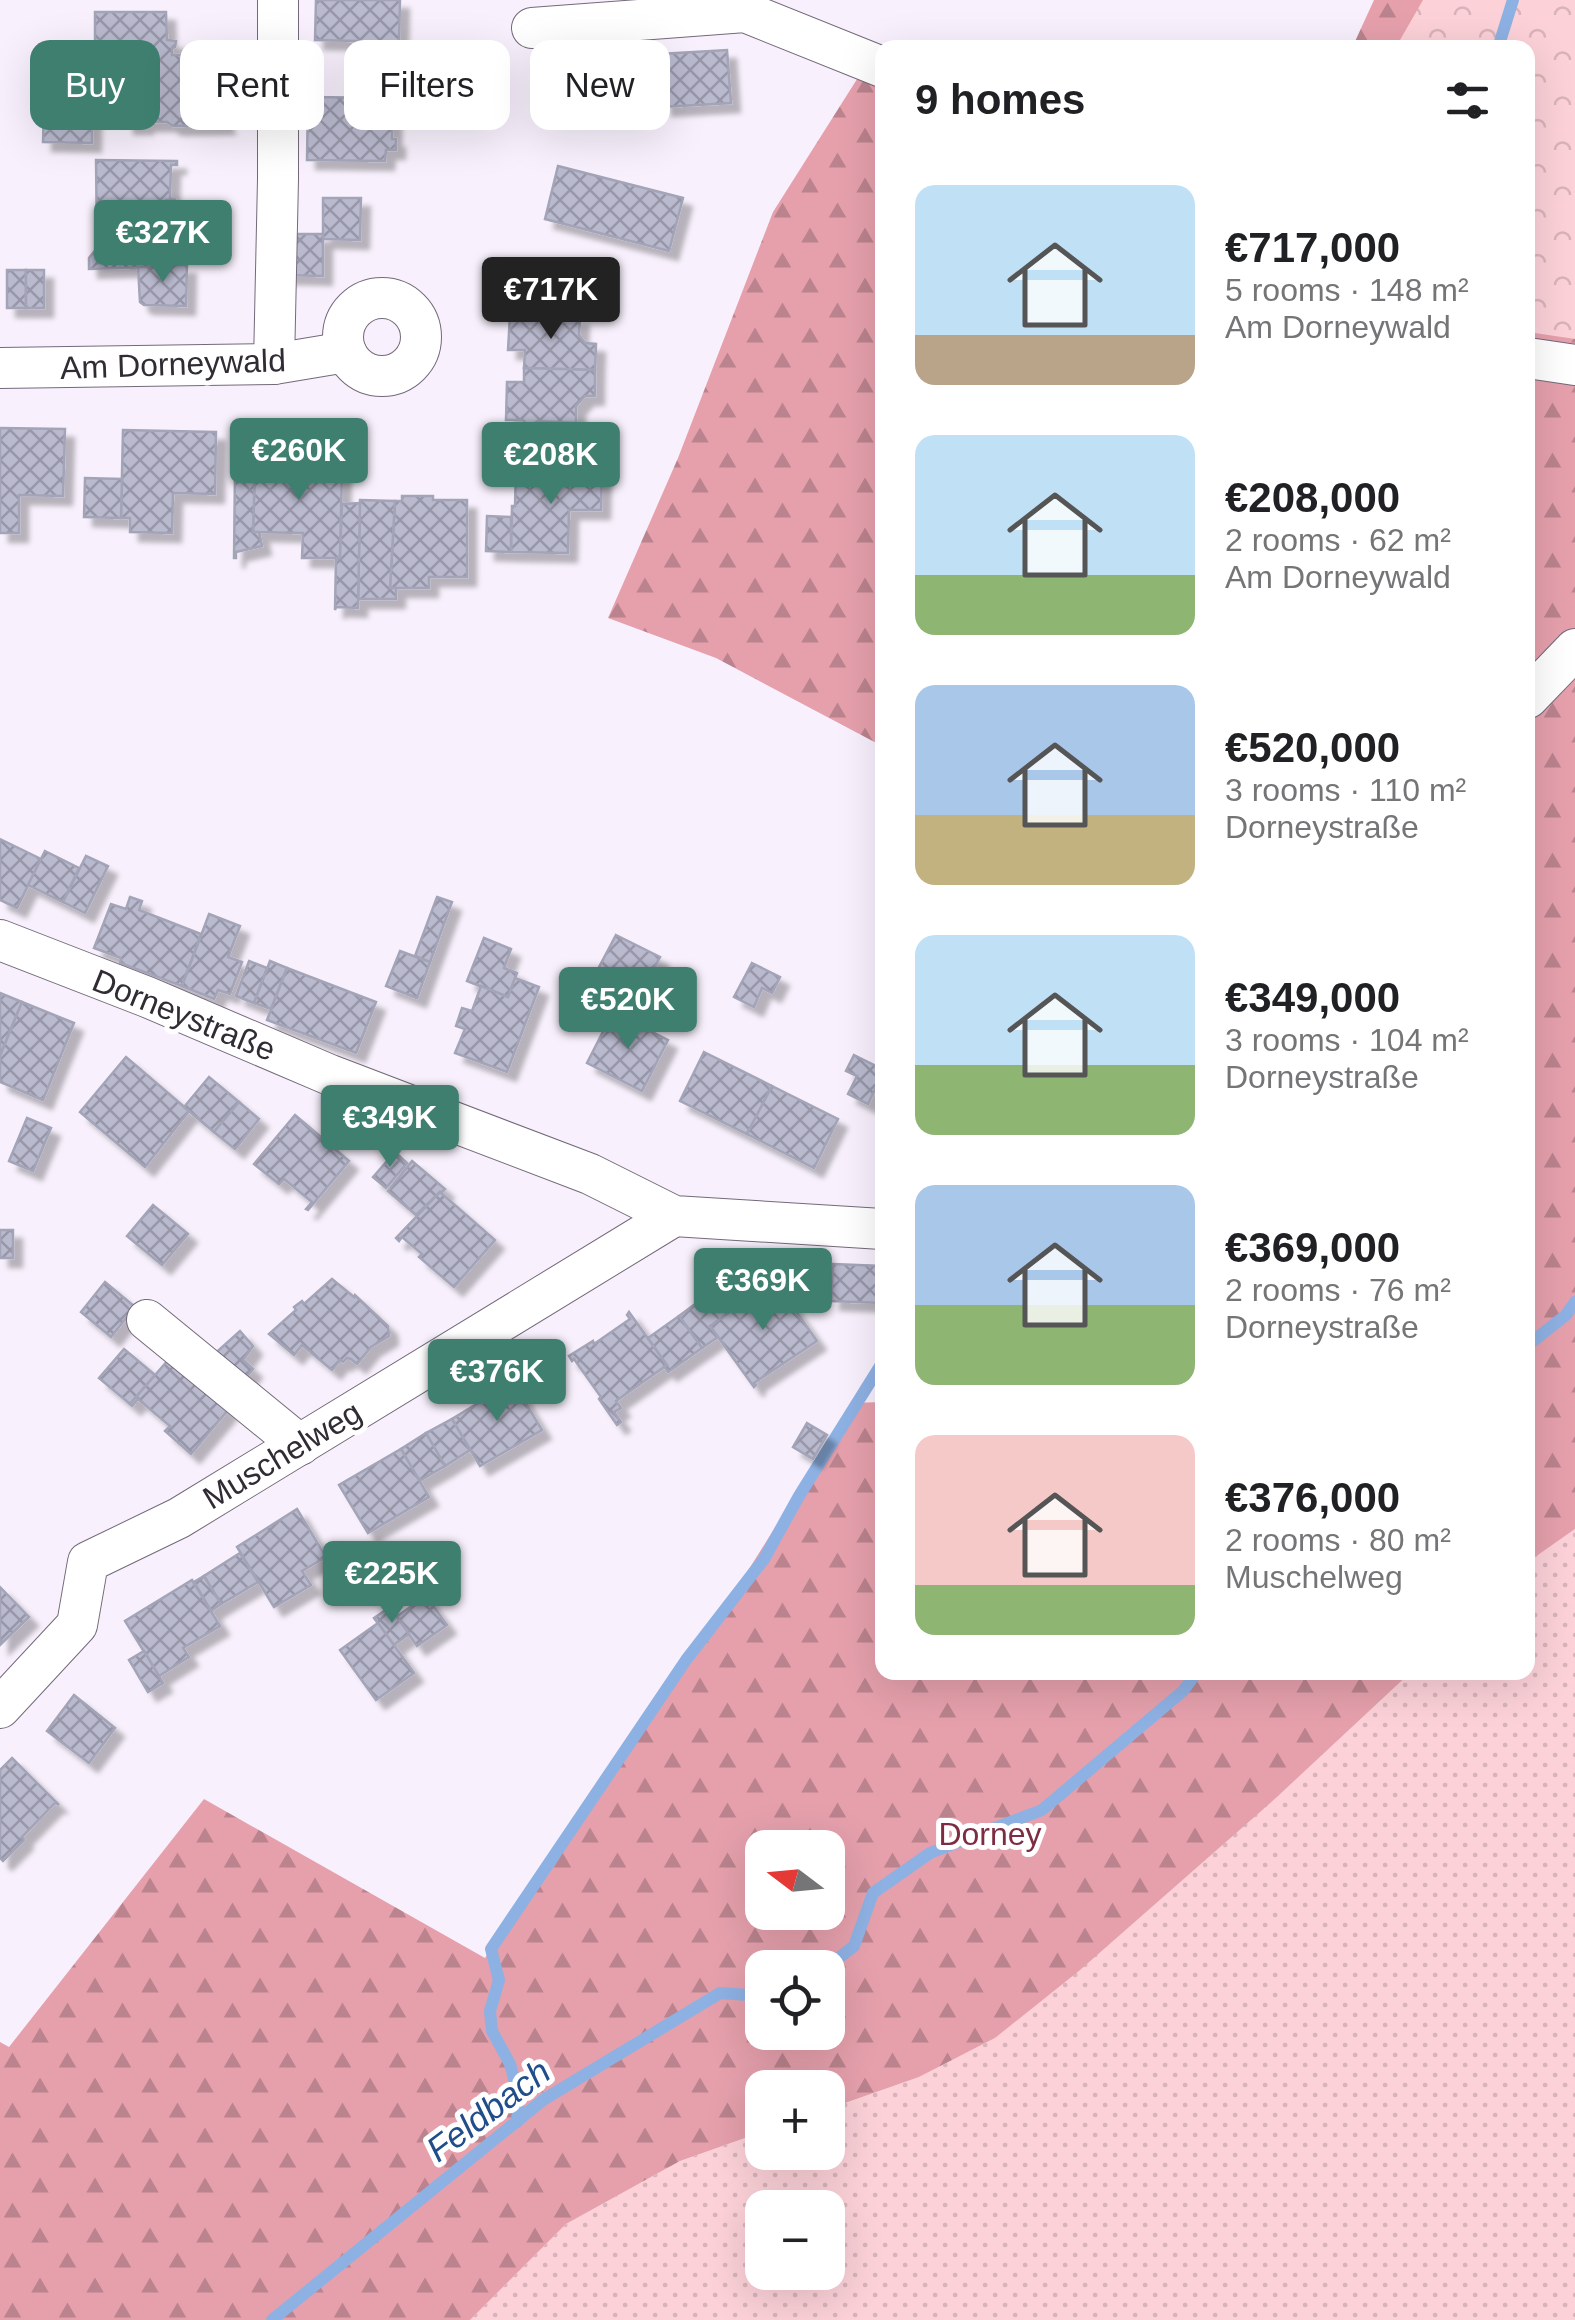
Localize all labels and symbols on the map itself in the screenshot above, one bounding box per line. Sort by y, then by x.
pin: €327K [93,200,233,285]
pin: €717K [481,257,621,342]
street label: Am Dorneywald [60,342,286,386]
pin: €260K [229,418,369,503]
pin: €208K [481,422,621,507]
street label: Dorneystraße [87,962,281,1068]
pin: €520K [558,967,698,1052]
pin: €349K [320,1085,460,1170]
pin: €369K [693,1248,833,1333]
pin: €376K [427,1339,567,1424]
street label: Muschelweg [197,1394,367,1516]
pin: €225K [322,1541,462,1626]
park label: Dorney [938,1816,1042,1852]
north arrow [745,1830,845,1930]
water label: Feldbach [419,2051,557,2169]

